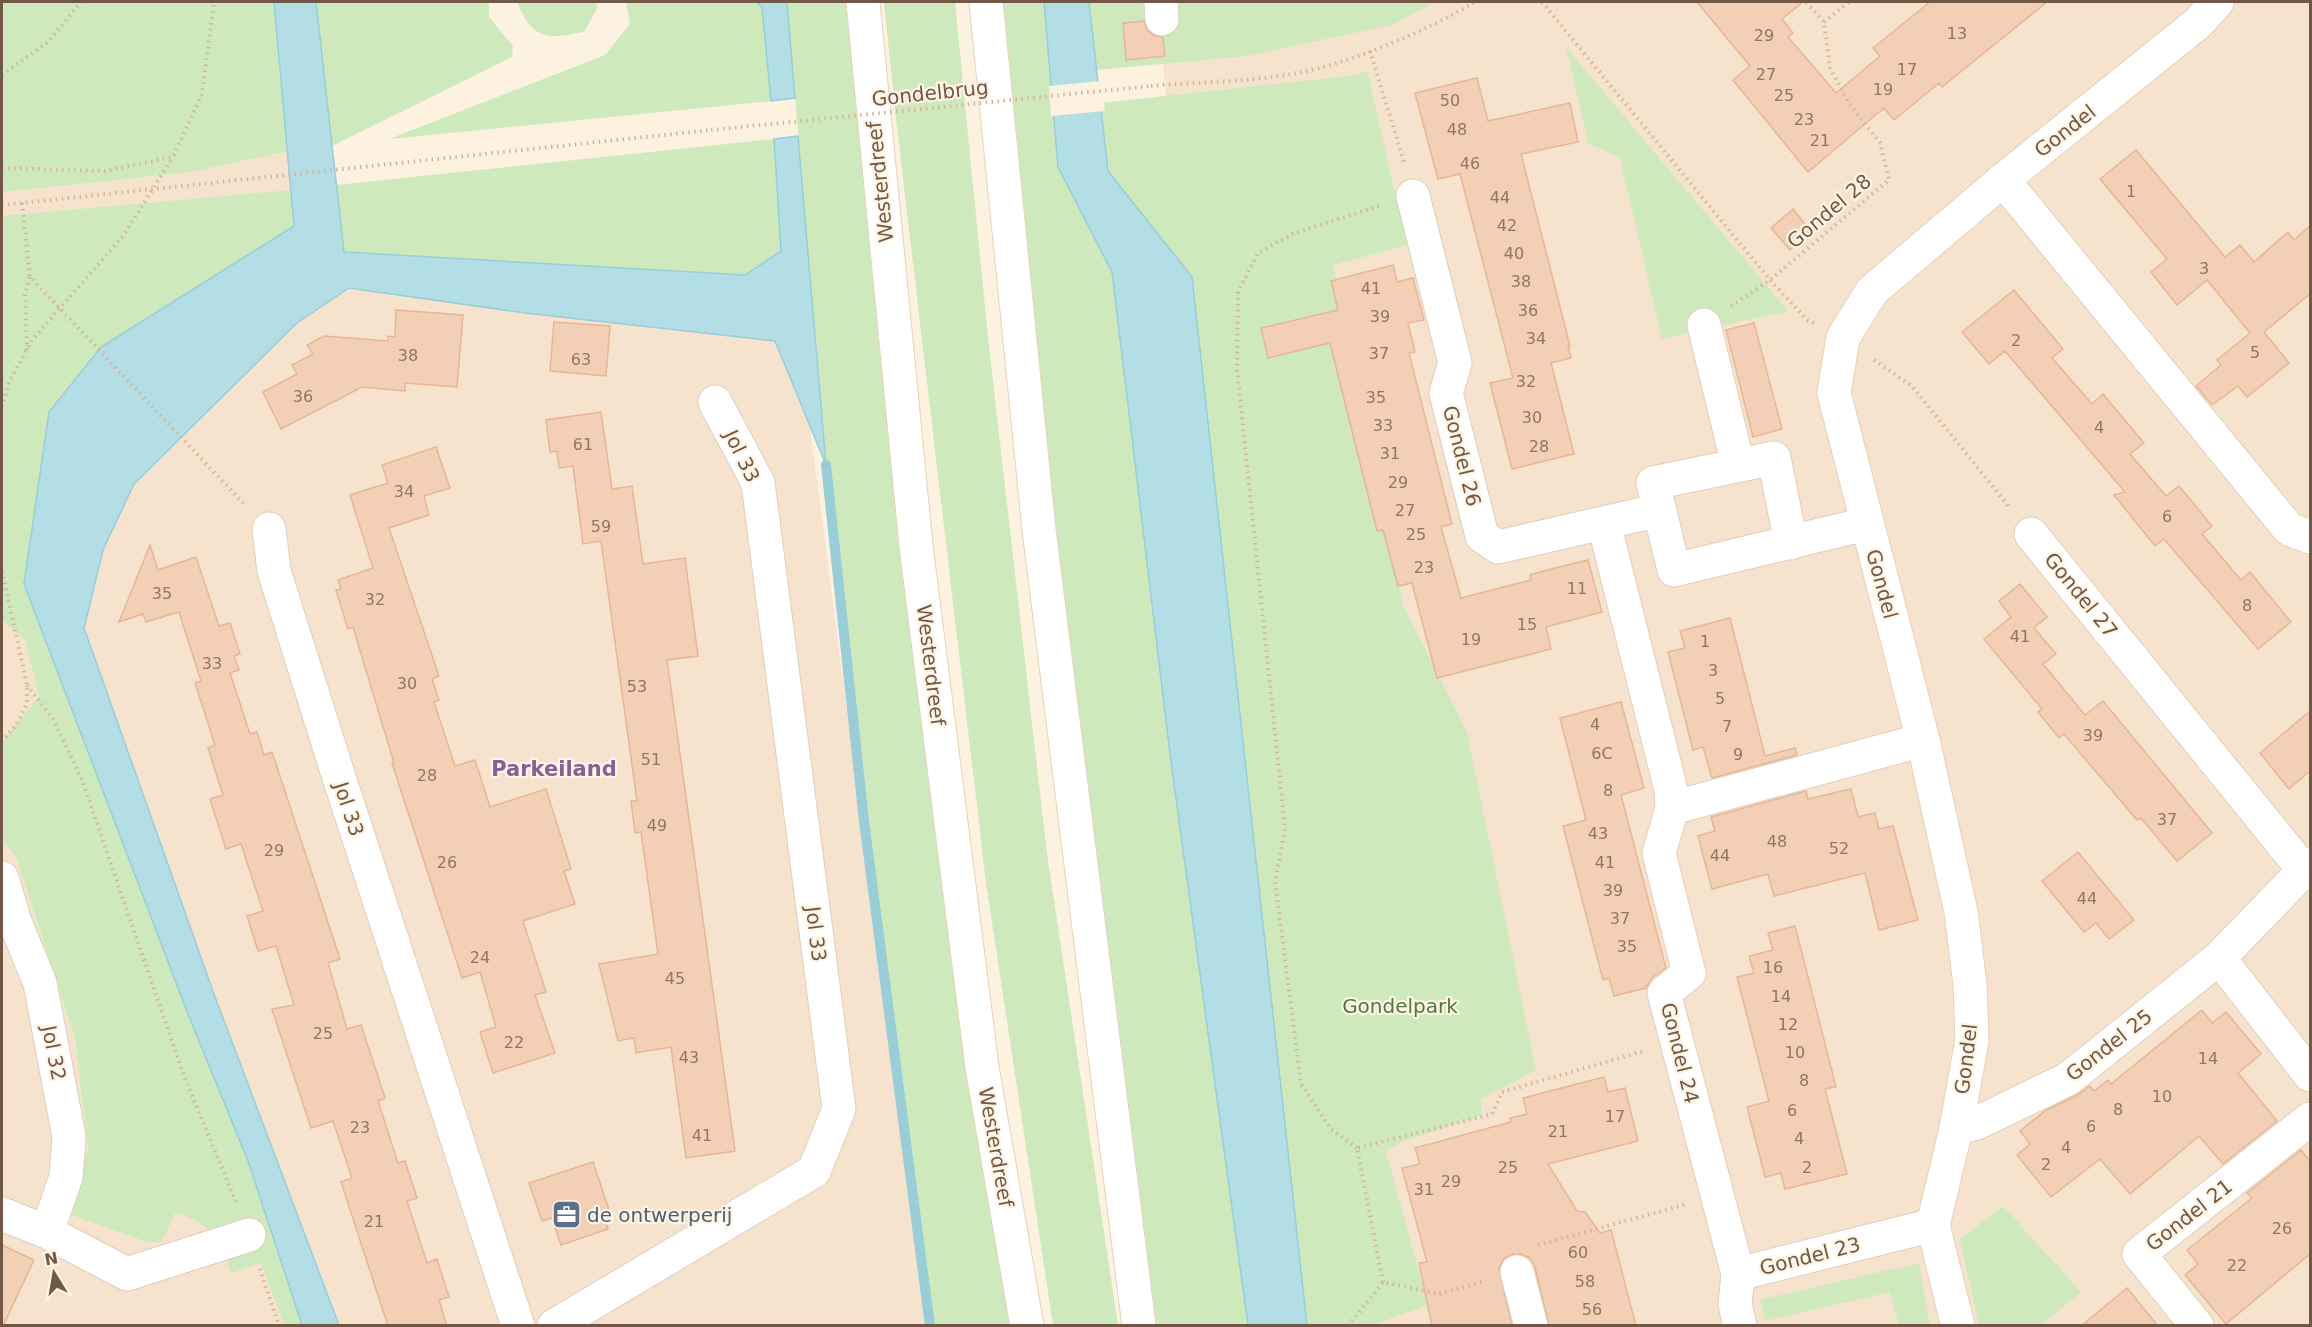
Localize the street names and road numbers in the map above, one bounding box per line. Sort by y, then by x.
street label: Gondelbrug [870,75,990,111]
street label: Gondel [2030,100,2100,162]
street label: Westerdreef [862,119,898,244]
street label: Gondel 28 [1782,169,1876,253]
street label: Gondel 26 [1438,403,1486,509]
street label: Jol 33 [718,424,765,486]
street label: Gondel [1861,547,1903,621]
street label: Gondel 27 [2039,548,2123,642]
street label: Westerdreef [912,603,950,728]
street label: Jol 33 [328,777,369,839]
street label: Jol 33 [800,903,831,963]
street label: Gondel 24 [1656,1000,1704,1106]
street label: Gondel 25 [2061,1004,2157,1086]
street label: Jol 32 [37,1022,71,1083]
street label: Gondel [1950,1022,1982,1096]
street label: Westerdreef [974,1085,1019,1210]
street label: Gondel 21 [2141,1174,2237,1256]
street label: Gondel 23 [1757,1232,1863,1280]

